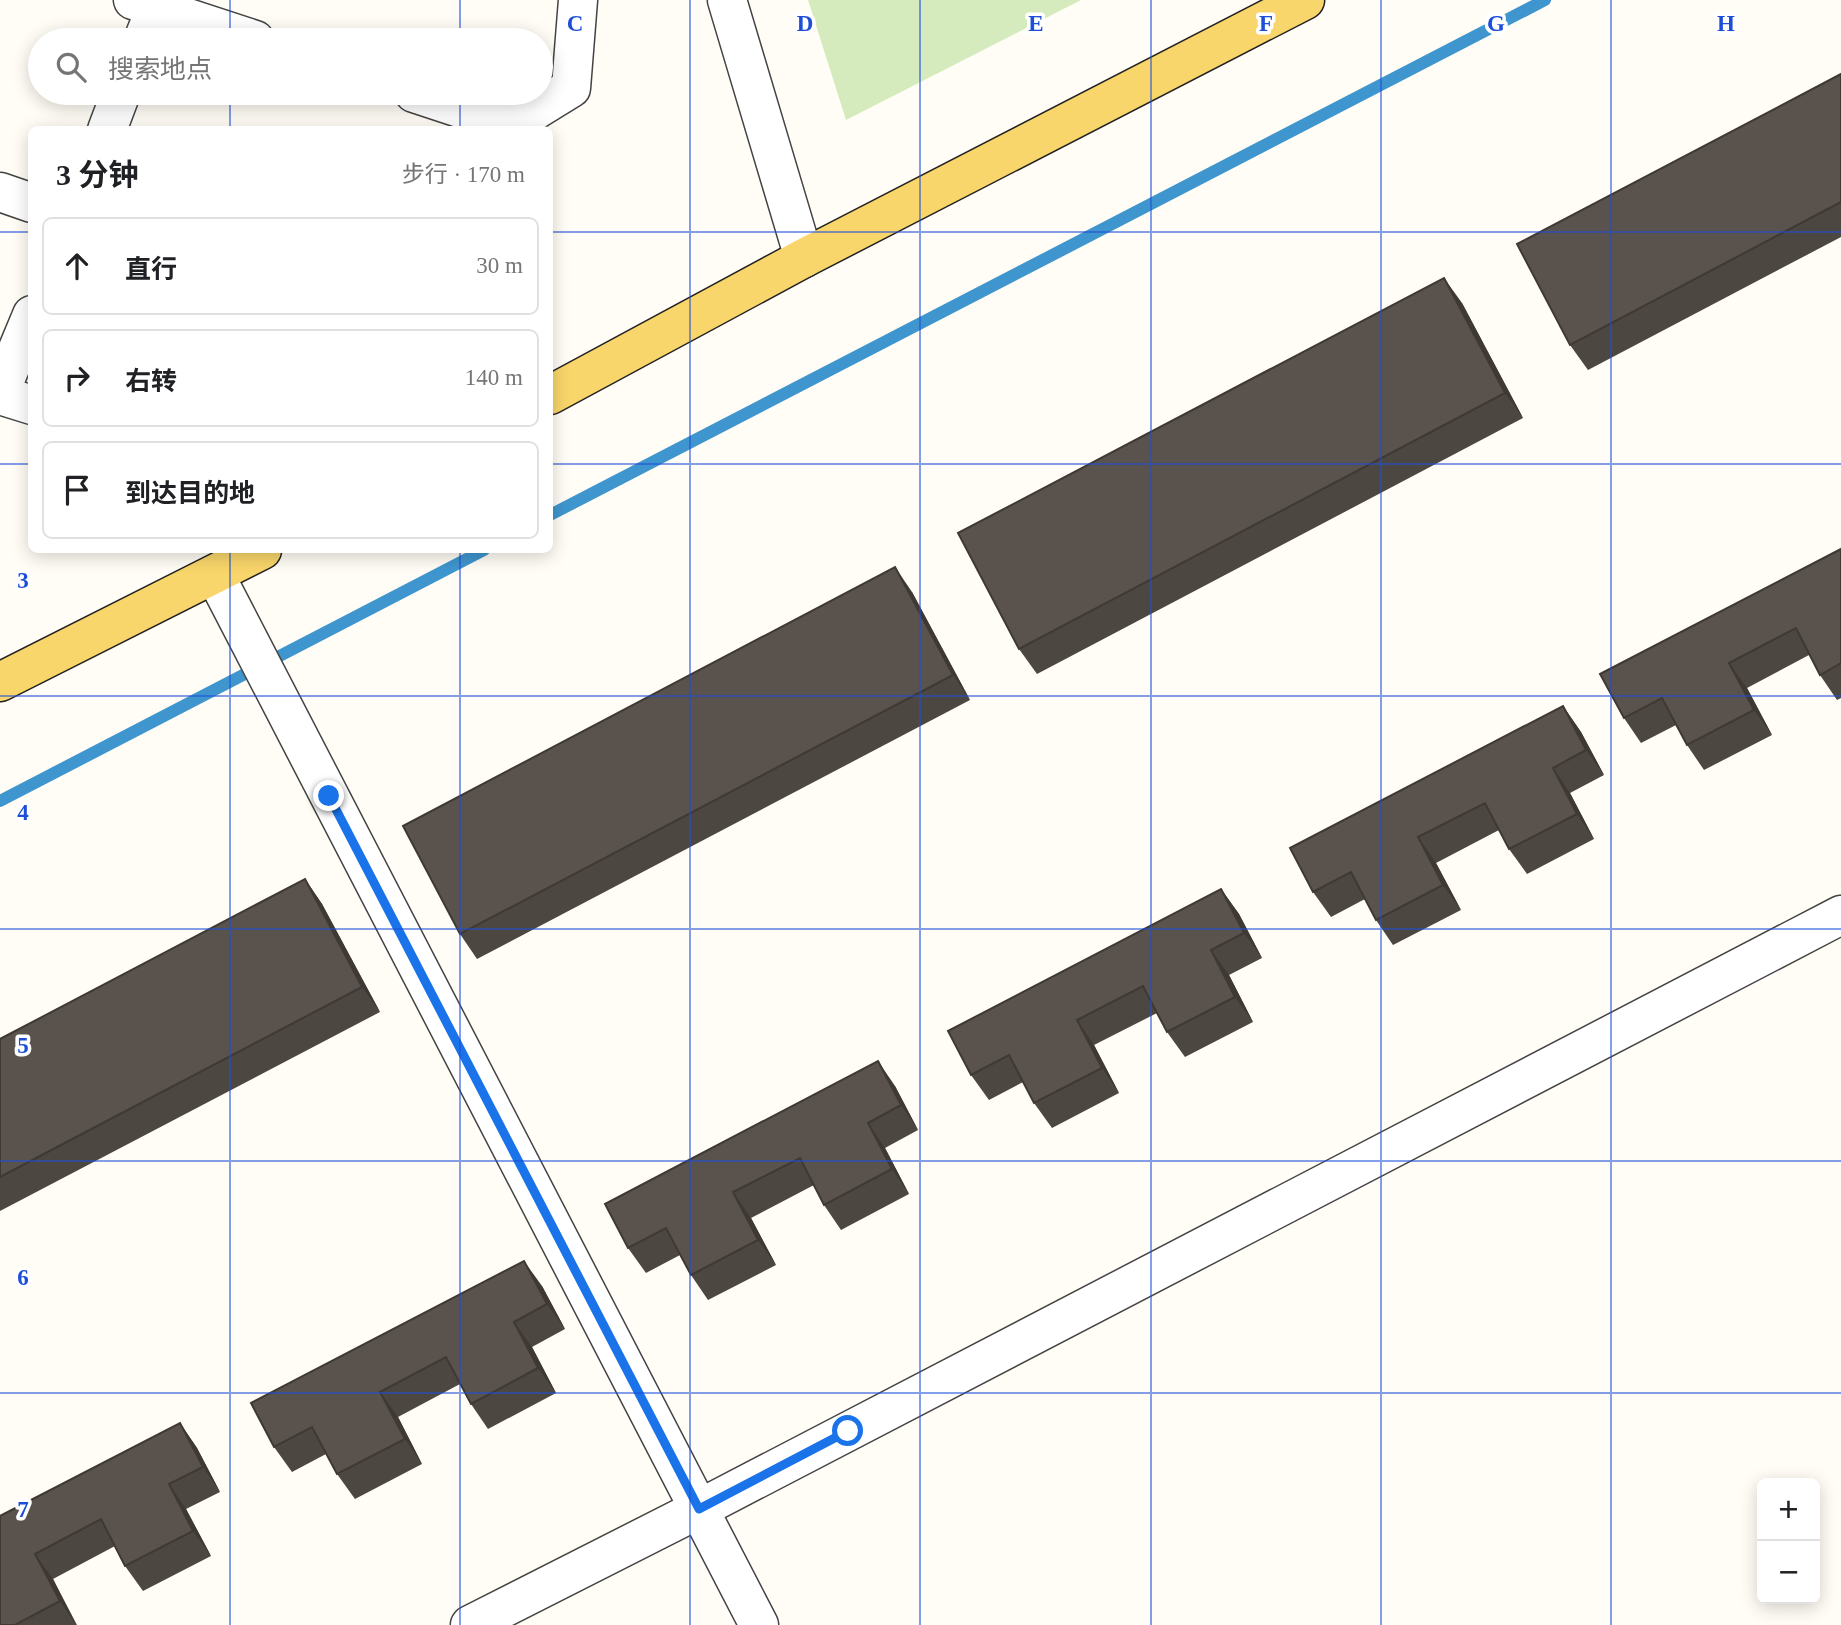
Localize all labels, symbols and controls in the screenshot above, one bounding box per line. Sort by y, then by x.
text: C [567,11,583,36]
text: D [797,11,813,36]
text: E [1028,11,1044,36]
text: F [1259,11,1273,36]
text: G [1487,11,1505,36]
text: H [1717,11,1735,36]
search box [28,28,553,105]
icon: search [52,48,90,86]
text: 搜索地点 [108,55,212,84]
text: 3 分钟 [56,158,139,191]
text: 步行 · 170 m [402,162,525,187]
icon: ahead [58,247,96,285]
text: 30 m [476,253,523,278]
text: 直行 [125,255,177,284]
icon: right [58,359,96,397]
text: 140 m [465,365,523,390]
text: 右转 [125,367,177,396]
icon: arrive [58,471,96,509]
text: 到达目的地 [125,479,255,508]
text: 3 [17,568,29,593]
route end [313,780,344,811]
text: 4 [17,800,29,825]
text: 5 [17,1033,29,1058]
text: 6 [17,1265,29,1290]
route start [832,1415,863,1446]
map controls [1757,1478,1820,1604]
button: + [1757,1478,1820,1541]
text: 7 [17,1497,29,1522]
button: − [1757,1541,1820,1604]

